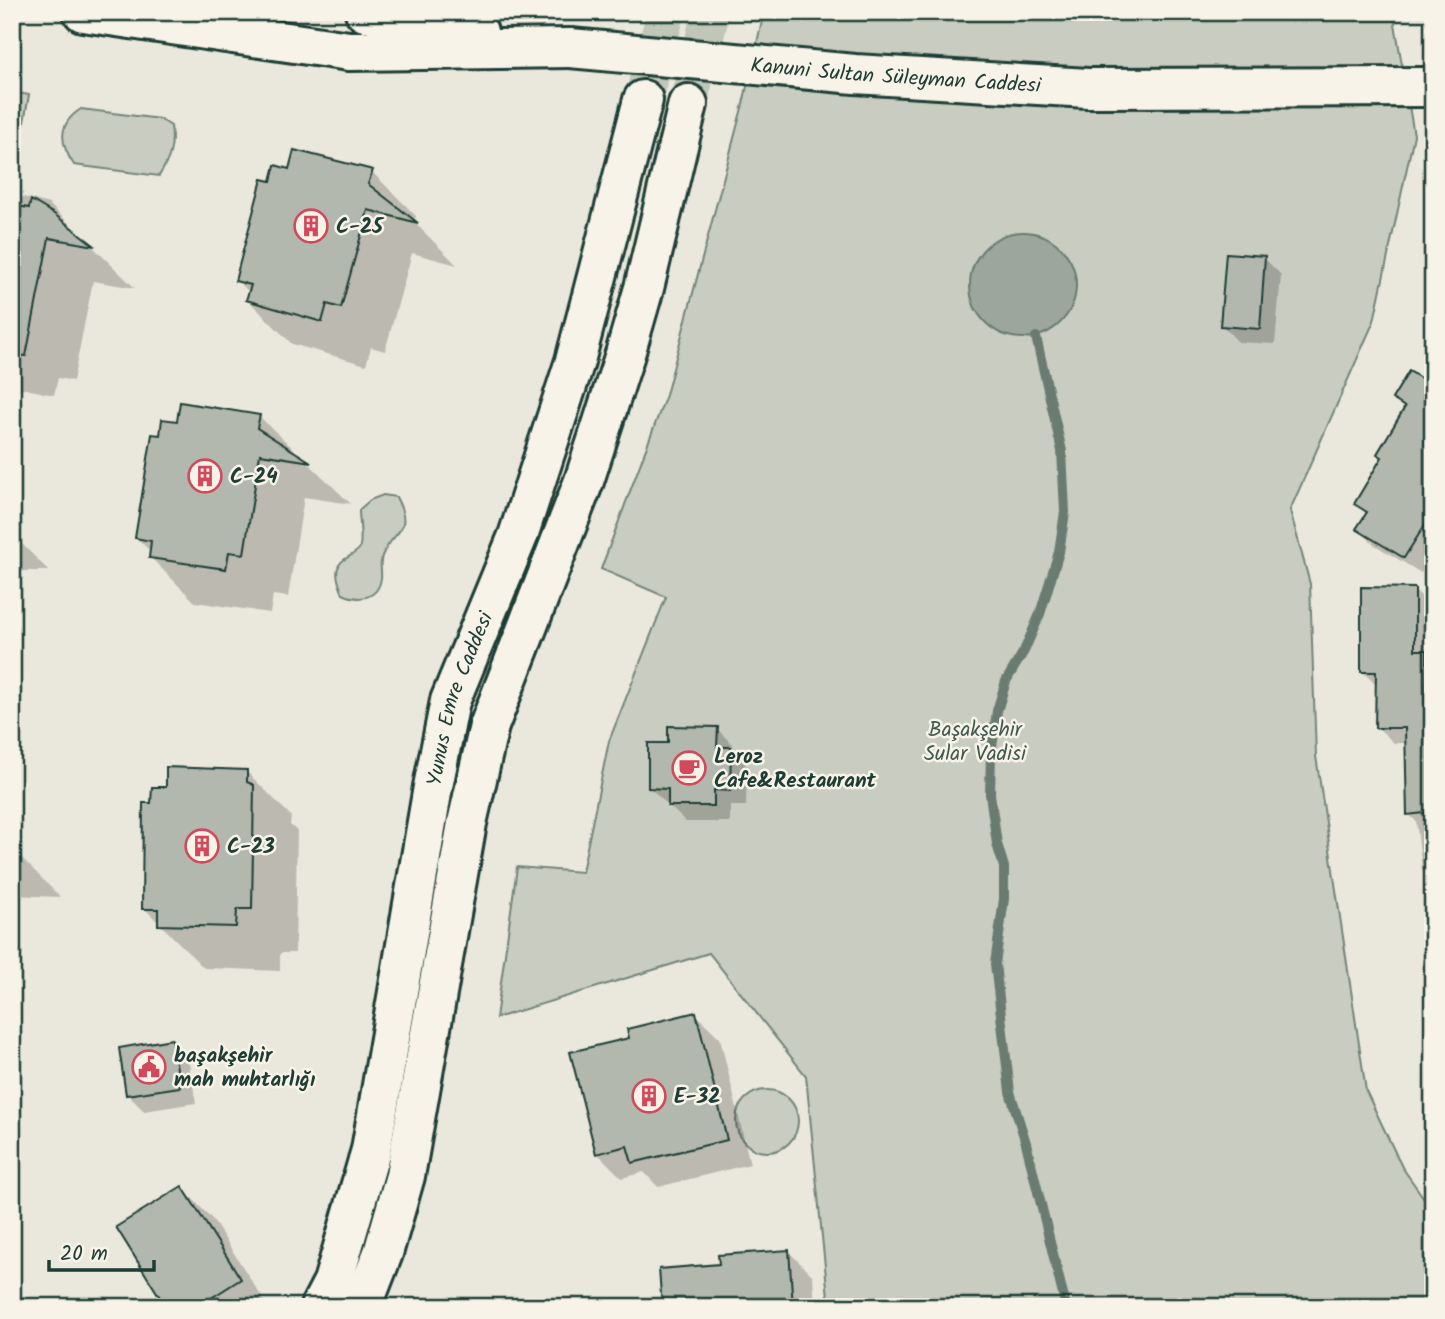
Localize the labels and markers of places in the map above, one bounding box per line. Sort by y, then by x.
building icon: C-25 [292,207,330,245]
place label: C-25 [336,211,385,244]
building icon: C-24 [186,457,224,495]
place label: C-24 [230,461,278,494]
place label: Leroz Cafe&Restaurant [714,741,877,798]
cafe icon: Leroz Cafe&Restaurant [670,749,708,787]
building icon: C-23 [183,827,221,865]
place label: C-23 [227,831,275,864]
place label: başakşehir mah muhtarlığı [174,1040,316,1097]
public building icon: başakşehir mah muhtarlığı [130,1048,168,1086]
building icon: E-32 [630,1077,668,1115]
place label: E-32 [674,1081,720,1114]

